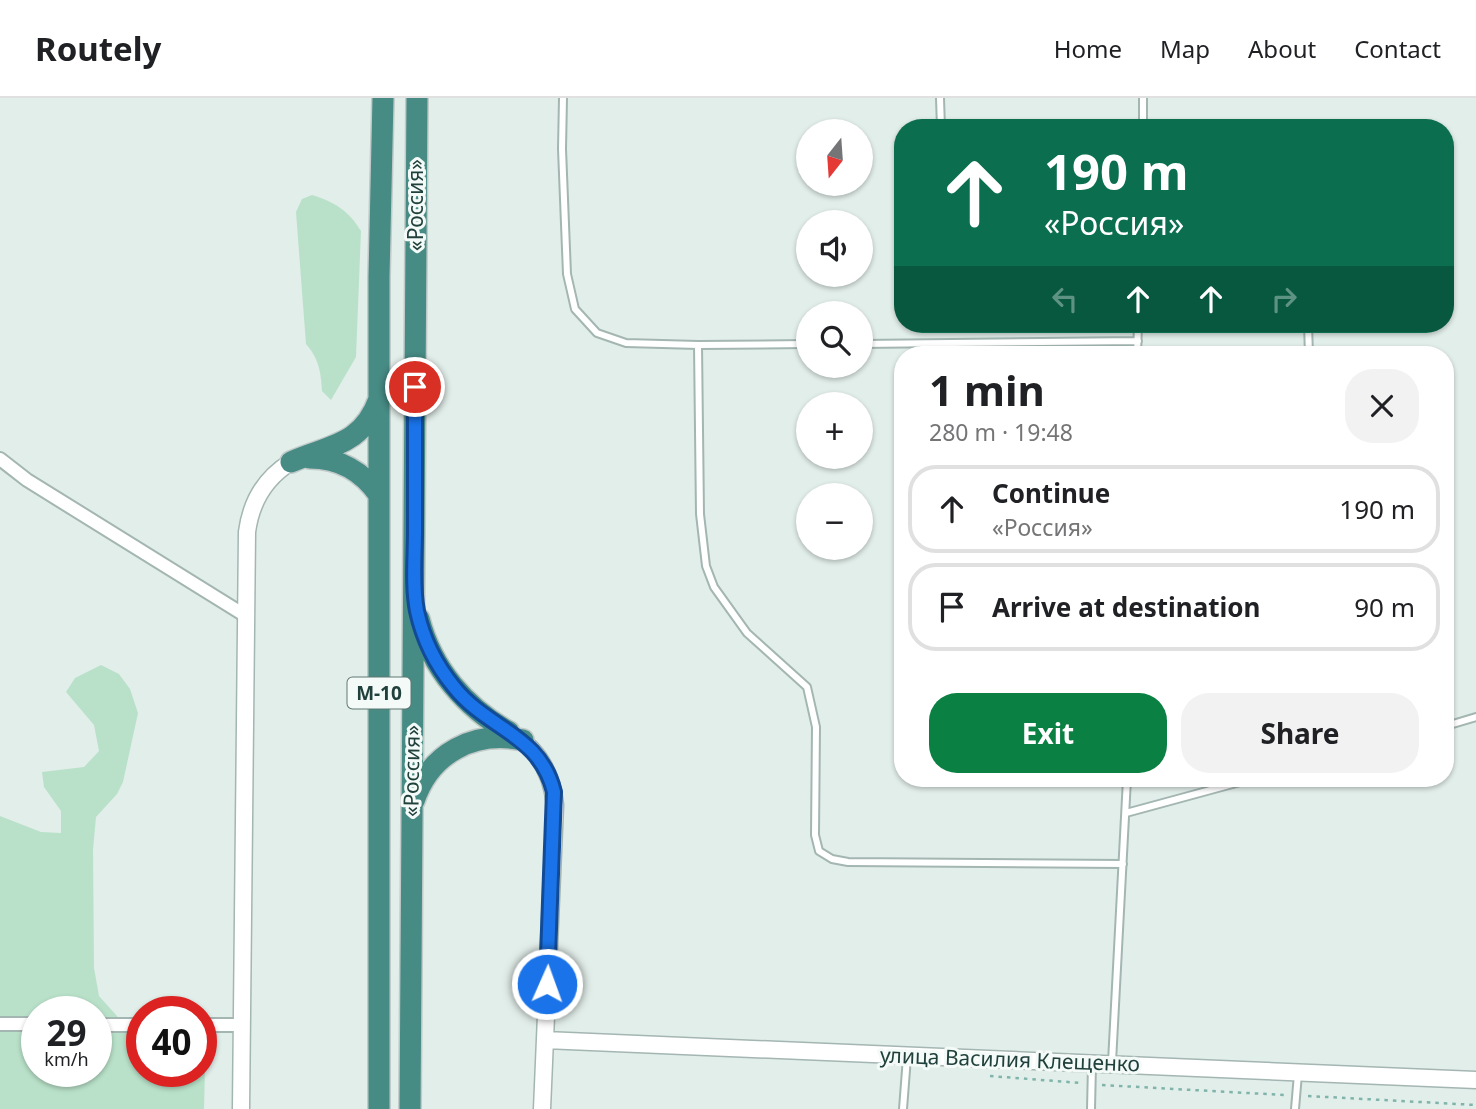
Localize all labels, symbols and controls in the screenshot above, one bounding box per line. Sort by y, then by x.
text: Routely [35,26,161,71]
text: Home [1054,32,1122,65]
text: Map [1160,32,1210,65]
text: About [1248,32,1316,65]
text: Contact [1354,32,1441,65]
north arrow [796,119,873,196]
map controls [796,119,873,560]
text: 190 m [1044,138,1189,204]
icon: ahead [929,147,1020,238]
street label: «Россия» [401,159,429,251]
text: «Россия» [1044,201,1184,244]
button: sound [796,210,873,287]
icon: left [1046,280,1084,318]
icon: ahead [1119,280,1157,318]
icon: ahead [1192,280,1230,318]
icon: right [1265,280,1303,318]
button: search [796,301,873,378]
pin [385,357,445,417]
text: 1 min [929,361,1045,418]
icon: arrive [396,368,434,406]
button: close [1345,369,1419,443]
button: + [796,392,873,469]
text: 280 m · 19:48 [929,416,1073,448]
text: Continue [992,475,1110,511]
button: − [796,483,873,560]
icon: ahead [933,490,971,528]
text: 190 m [1339,491,1415,527]
text: «Россия» [992,511,1093,543]
icon: arrive [933,588,971,626]
text: Arrive at destination [992,589,1261,625]
text: 90 m [1354,589,1415,625]
road number: М-10 [348,678,410,708]
button: Exit [929,693,1167,773]
button: Share [1181,693,1419,773]
street label: «Россия» [396,725,426,817]
position arrow [510,947,584,1021]
speed limit sign: 40 [126,996,217,1087]
text: 29 [46,1009,87,1056]
street label: улица Василия Клещенко [880,1040,1141,1078]
text: km/h [44,1047,89,1071]

